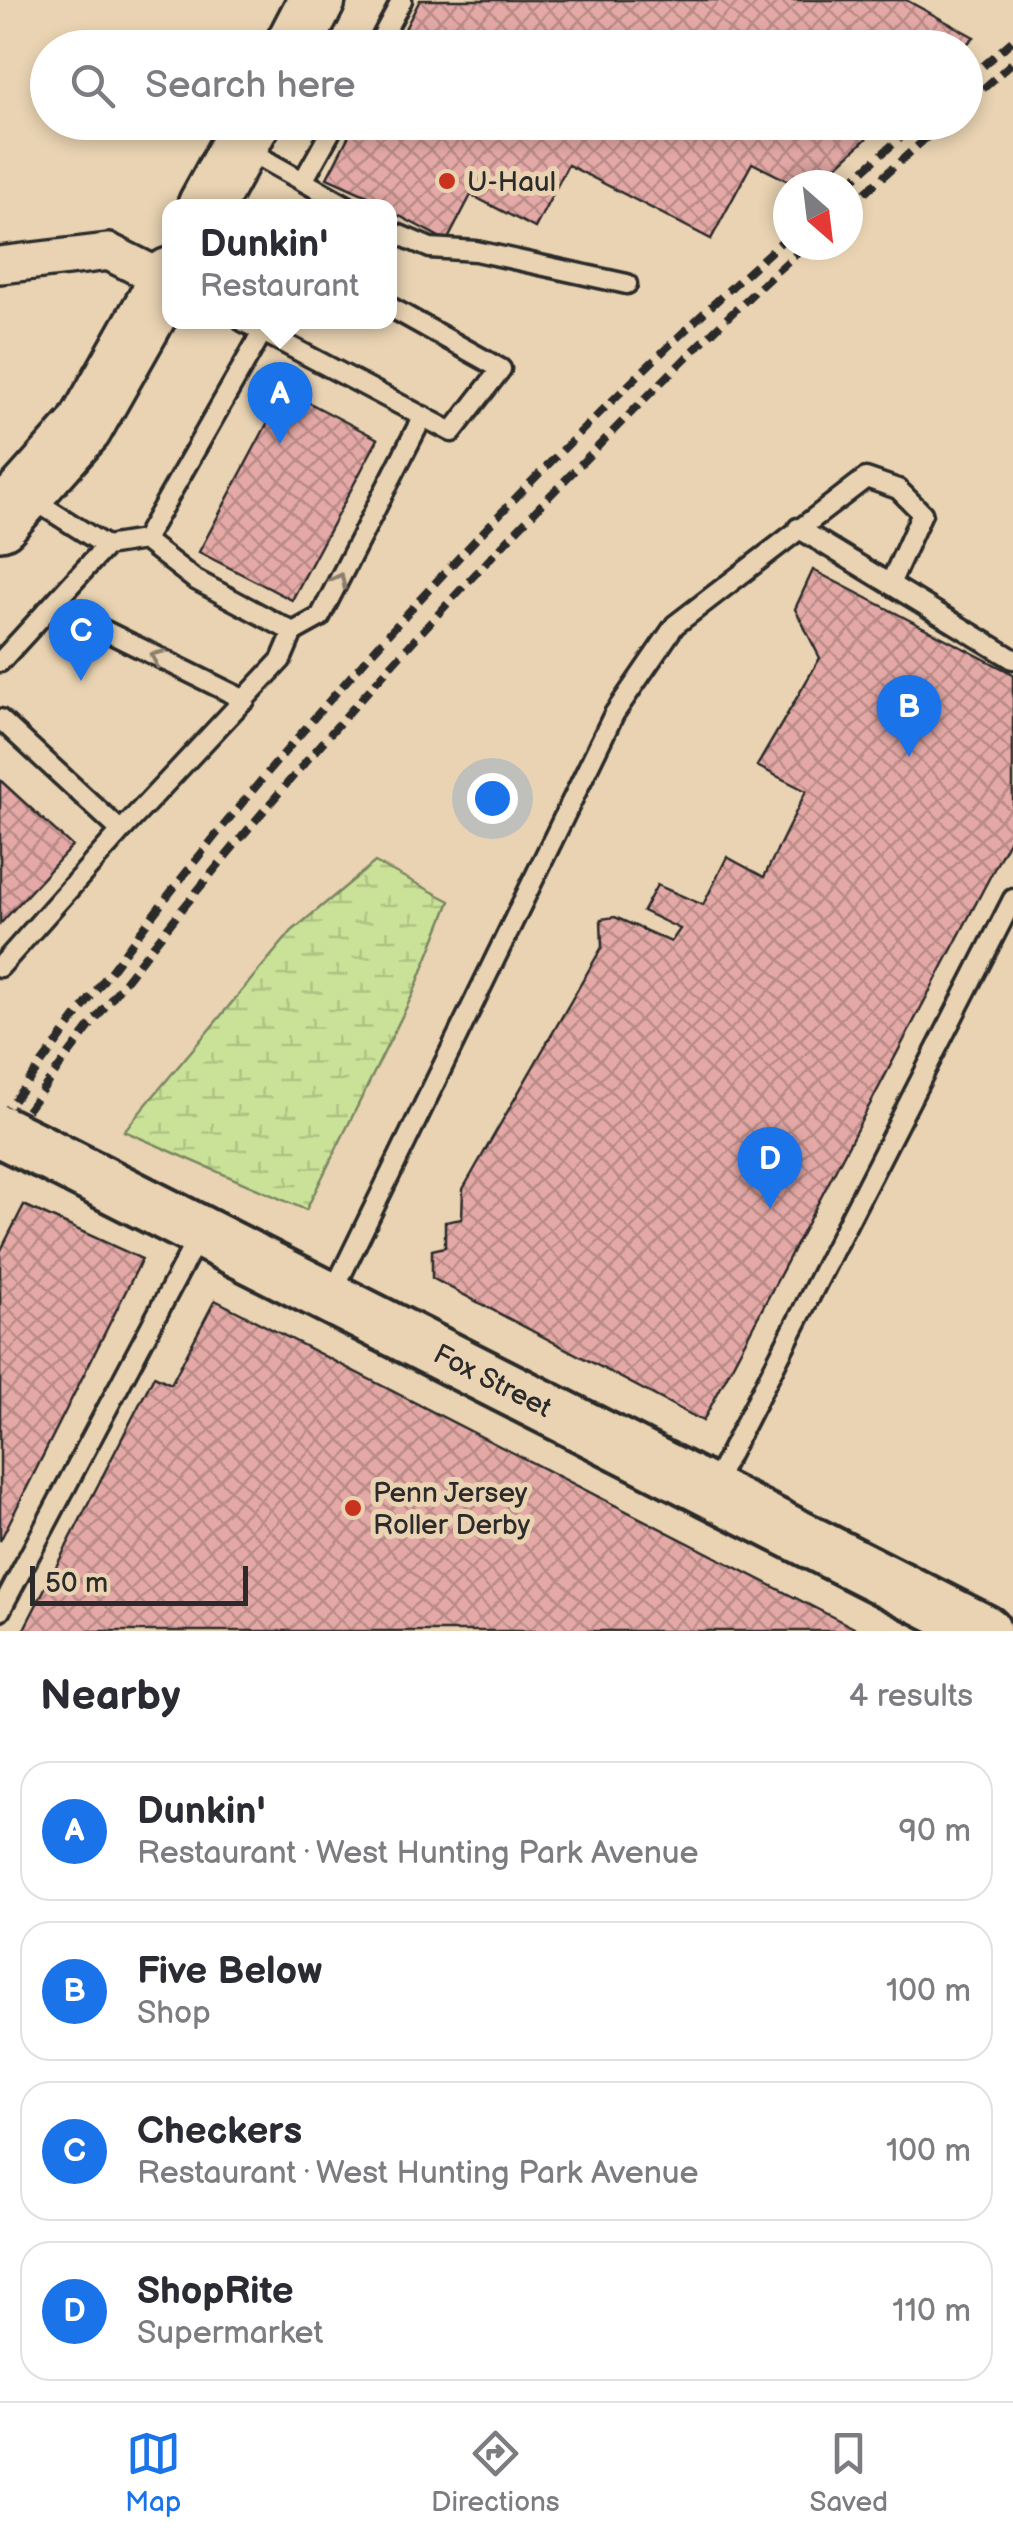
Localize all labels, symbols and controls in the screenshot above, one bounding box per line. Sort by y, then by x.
search box [30,30,983,140]
icon: search [65,58,120,113]
text: Search here [145,63,356,108]
place label: U-Haul [467,166,556,199]
marker: U-Haul [436,170,458,192]
north arrow [773,170,863,260]
popup [162,199,397,329]
text: Dunkin' [200,222,328,267]
text: Restaurant [200,267,359,306]
pin: A [248,362,312,444]
one-way arrow [326,573,346,591]
pin: C [48,598,114,681]
one-way arrow [149,649,167,669]
pin: B [876,674,942,757]
your location [467,773,518,824]
pin: D [738,1126,802,1209]
street label: Fox Street [428,1338,557,1425]
place label: Penn Jersey Roller Derby [373,1477,531,1542]
marker: Penn Jersey Roller Derby [342,1497,364,1519]
scale bar [30,1561,248,1606]
text: 50 m [45,1567,108,1600]
text: Nearby [40,1671,180,1722]
text: 4 results [849,1677,973,1716]
text: Dunkin' [137,1789,265,1834]
text: A [65,1812,84,1851]
text: 90 m [899,1812,971,1851]
text: Restaurant · West Hunting Park Avenue [137,1834,698,1873]
text: Five Below [137,1949,322,1994]
text: B [63,1972,86,2011]
text: 100 m [886,1972,971,2011]
text: Shop [137,1994,211,2033]
text: Checkers [137,2109,302,2154]
text: C [63,2132,86,2171]
text: 100 m [886,2132,971,2171]
text: Restaurant · West Hunting Park Avenue [137,2154,698,2193]
text: ShopRite [137,2269,294,2314]
text: D [63,2292,86,2331]
text: 110 m [892,2292,971,2331]
text: Supermarket [137,2314,323,2353]
tab: Map [125,2426,181,2519]
tab: Directions [431,2426,560,2519]
tab: Saved [810,2426,888,2519]

